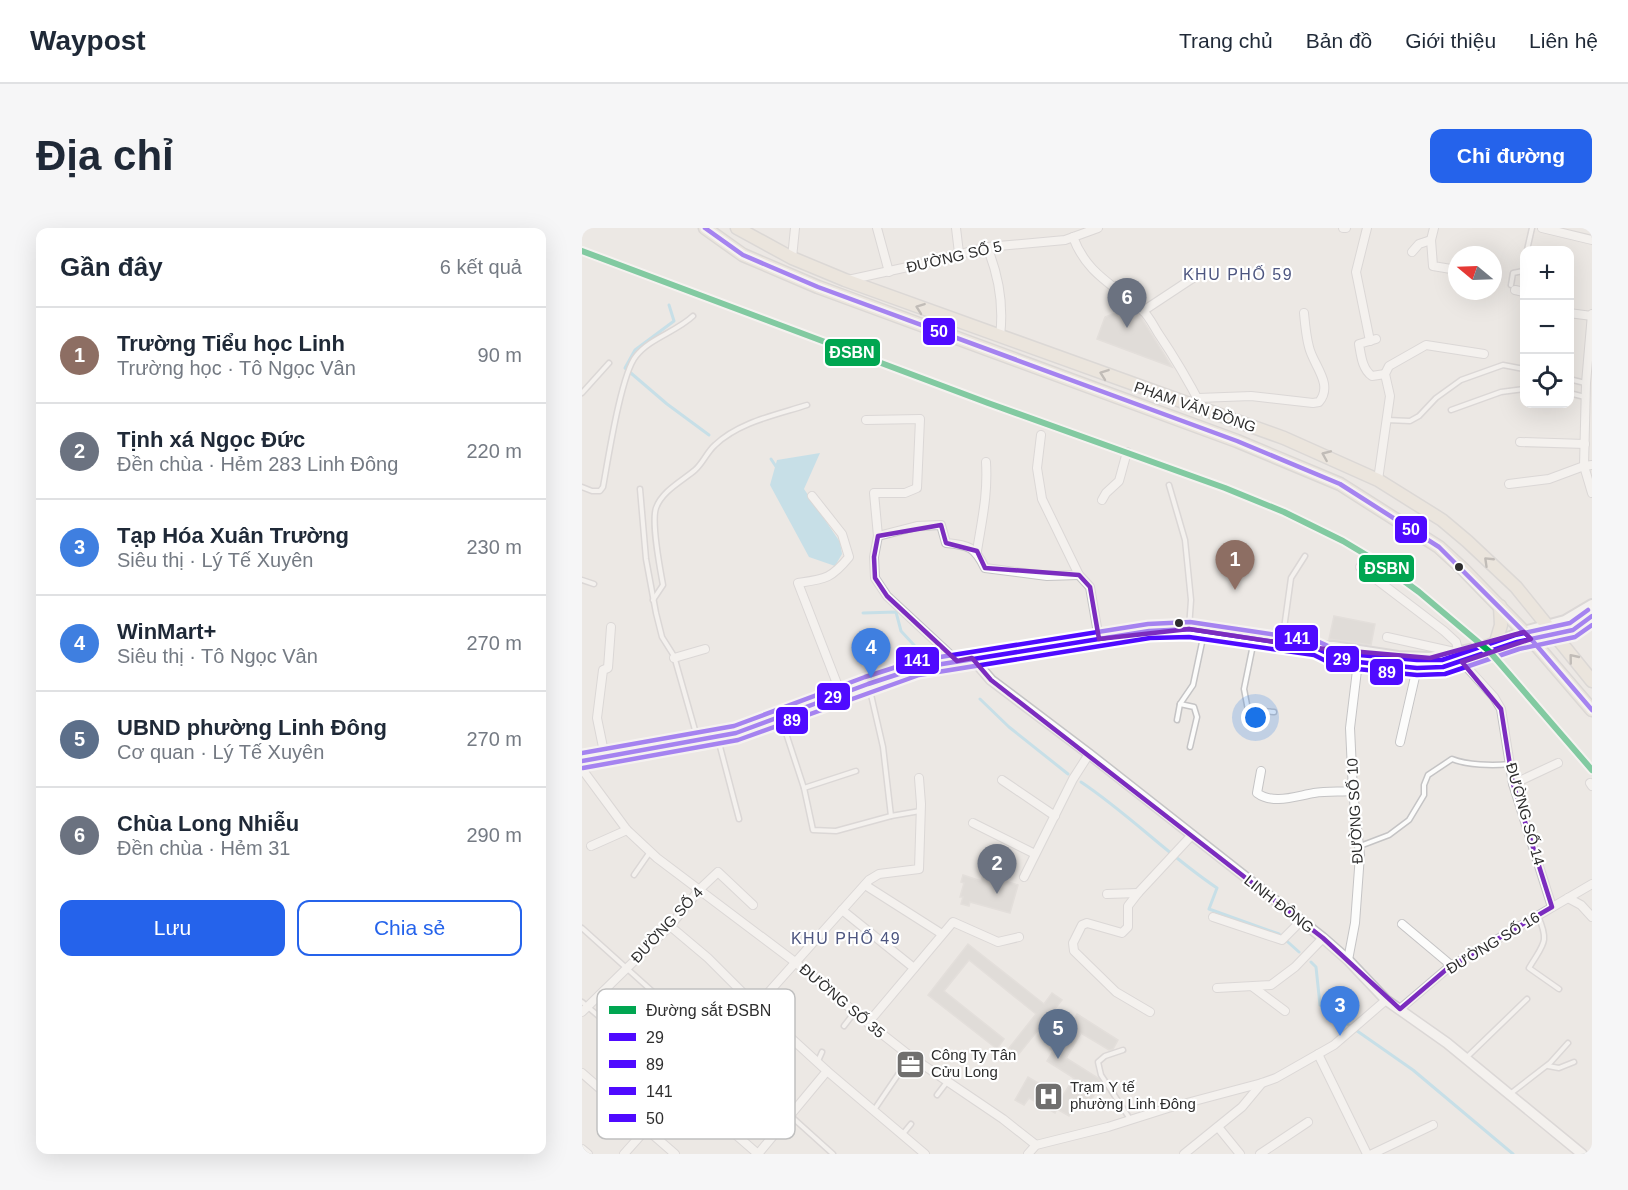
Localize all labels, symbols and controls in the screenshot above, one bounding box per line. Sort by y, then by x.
text: Waypost [30,25,146,56]
text: Trang chủ [1179,29,1273,52]
text: Bản đồ [1306,29,1372,52]
text: Giới thiệu [1405,29,1496,52]
text: Liên hệ [1529,29,1598,52]
button: Chỉ đường [1430,129,1592,183]
text: Địa chỉ [36,132,174,179]
street label: ĐƯỜNG SỐ 5 [905,237,1003,276]
north arrow [1448,246,1502,300]
map controls [1520,246,1574,408]
button: + [1520,246,1574,300]
text: Gần đây [60,252,163,282]
text: 6 kết quả [440,256,522,278]
district label: KHU PHỐ 59 [1183,264,1293,283]
pin: 6 [1108,279,1146,328]
button: − [1520,300,1574,354]
one-way arrow [915,302,926,315]
line badge: 50 [922,317,956,346]
text: 50 [930,323,948,340]
text: Trường Tiểu học Linh [117,331,345,356]
line badge: ĐSBN [824,338,881,367]
text: 1 [74,344,85,366]
text: 90 m [478,344,522,366]
text: ĐSBN [829,344,875,361]
button: locate [1520,354,1574,408]
text: Trường học · Tô Ngọc Vân [117,357,356,379]
one-way arrow [1099,368,1109,381]
street label: PHẠM VĂN ĐỒNG [1132,378,1258,435]
text: Tịnh xá Ngọc Đức [117,427,305,452]
text: 2 [74,440,85,462]
text: 220 m [466,440,522,462]
one-way arrow [1321,450,1332,462]
text: Đền chùa · Hẻm 283 Linh Đông [117,453,398,475]
line badge: 50 [1394,515,1428,544]
text: 50 [1402,521,1420,538]
text: Tạp Hóa Xuân Trường [117,523,349,548]
text: 3 [74,536,85,558]
text: 230 m [466,536,522,558]
pin: 1 [1216,540,1254,590]
text: Siêu thị · Lý Tế Xuyên [117,549,313,571]
line badge: ĐSBN [1358,554,1415,583]
one-way arrow [1485,557,1495,568]
text: ĐSBN [1364,560,1410,577]
unlabelled marker [1453,561,1465,573]
unlabelled marker [1173,617,1185,629]
text: WinMart+ [117,619,216,644]
line badge: 141 [1274,624,1319,652]
pin: 4 [852,628,890,678]
text: 141 [1284,630,1310,647]
text: 4 [74,632,85,654]
text: 270 m [466,632,522,654]
text: Siêu thị · Tô Ngọc Vân [117,645,318,667]
line badge: 29 [1325,645,1360,673]
line badge: 141 [895,646,940,675]
text: 29 [1333,651,1351,668]
text: 141 [904,652,930,669]
one-way arrow [1570,653,1581,664]
line badge: 89 [1369,658,1404,686]
text: 89 [1378,664,1396,681]
line badge: 29 [816,682,851,711]
text: 29 [824,689,842,706]
your location [1241,703,1270,732]
line badge: 89 [775,706,809,735]
text: 89 [783,712,801,729]
text: UBND phường Linh Đông [117,715,387,740]
text: 5 [74,728,85,750]
text: 270 m [466,728,522,750]
text: Cơ quan · Lý Tế Xuyên [117,741,324,763]
street label: ĐƯỜNG SỐ 10 [1343,758,1366,864]
street label: ĐƯỜNG SỐ 14 [1503,761,1548,867]
text: Chùa Long Nhiễu [117,811,299,836]
text: 6 [74,824,85,846]
text: 290 m [466,824,522,846]
text: Đền chùa · Hẻm 31 [117,837,290,859]
pin: 2 [978,844,1016,894]
street label: LINH ĐÔNG [1241,871,1317,936]
street label: ĐƯỜNG SỐ 4 [627,883,706,966]
button: Lưu [60,900,285,956]
button: Chia sẻ [297,900,522,956]
street label: ĐƯỜNG SỐ 16 [1443,908,1542,977]
district label: KHU PHỐ 49 [791,928,901,947]
street label: ĐƯỜNG SỐ 35 [796,960,888,1041]
pin: 3 [1320,986,1359,1036]
legend [597,989,795,1139]
text: Đường sắt ĐSBN [646,1001,771,1019]
pin: 5 [1038,1010,1078,1059]
text: 29 [646,1029,664,1046]
place label: Công Ty Tân Cửu Long [931,1046,1016,1080]
office icon: Công Ty Tân Cửu Long [894,1048,926,1080]
text: 89 [646,1056,664,1073]
place label: Trạm Y tế phường Linh Đông [1070,1078,1196,1112]
hospital icon: Trạm Y tế phường Linh Đông [1033,1080,1065,1112]
text: 141 [646,1083,673,1100]
text: 50 [646,1110,664,1127]

